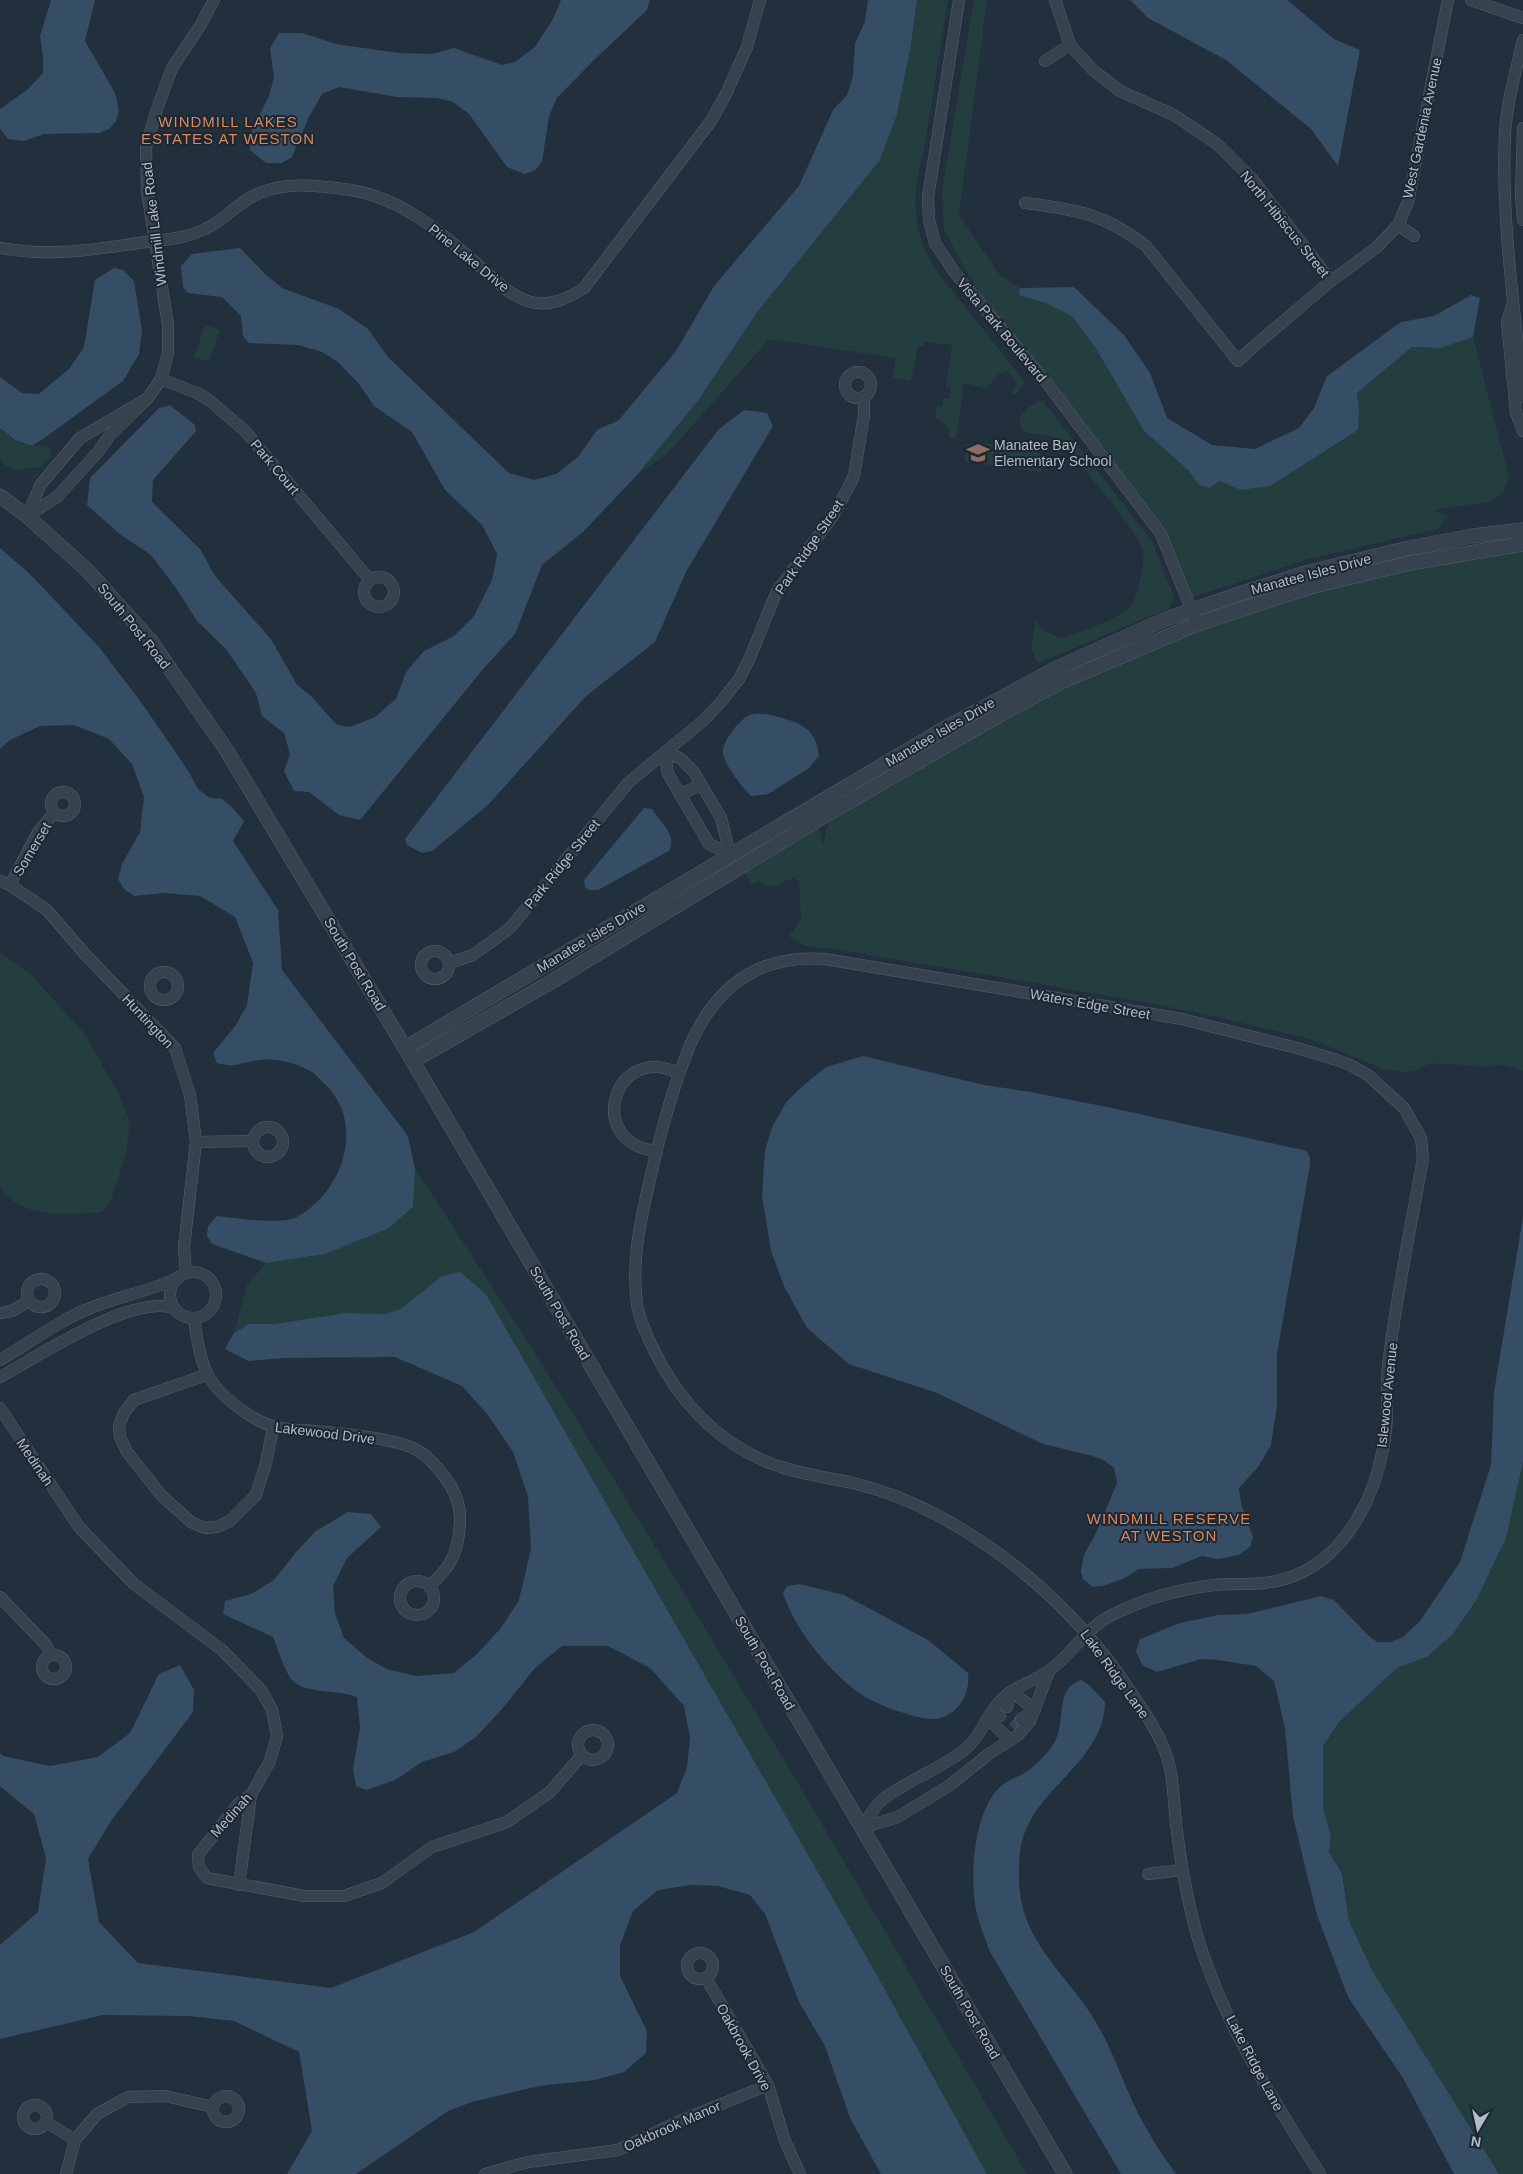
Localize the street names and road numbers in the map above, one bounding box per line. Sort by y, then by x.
street label: West Gardenia Avenue [1399,56,1445,200]
street label: Windmill Lake Road [138,161,170,287]
street label: North Hibiscus Street [1237,168,1333,281]
street label: Pine Lake Drive [426,221,513,295]
street label: Vista Park Boulevard [954,275,1050,385]
street label: Park Court [247,436,303,498]
street label: Park Ridge Street [771,497,847,597]
street label: Manatee Isles Drive [1249,550,1373,598]
street label: South Post Road [94,580,174,672]
street label: Manatee Isles Drive [882,694,998,770]
street label: Park Ridge Street [521,816,603,912]
street label: Somerset [10,819,54,879]
street label: Manatee Isles Drive [534,898,648,976]
street label: South Post Road [321,915,389,1013]
street label: Waters Edge Street [1029,986,1151,1022]
street label: Huntington [119,991,177,1051]
street label: South Post Road [527,1263,593,1363]
street label: Islewood Avenue [1374,1341,1400,1448]
street label: Lakewood Drive [274,1419,376,1447]
street label: Medinah [13,1435,57,1489]
street label: South Post Road [732,1613,798,1713]
street label: Lake Ridge Lane [1077,1626,1153,1722]
street label: Medinah [207,1790,255,1840]
street label: South Post Road [937,1962,1003,2062]
street label: Oakbrook Drive [713,2001,775,2094]
street label: Lake Ridge Lane [1223,2013,1287,2114]
street label: Oakbrook Manor [621,2097,723,2155]

